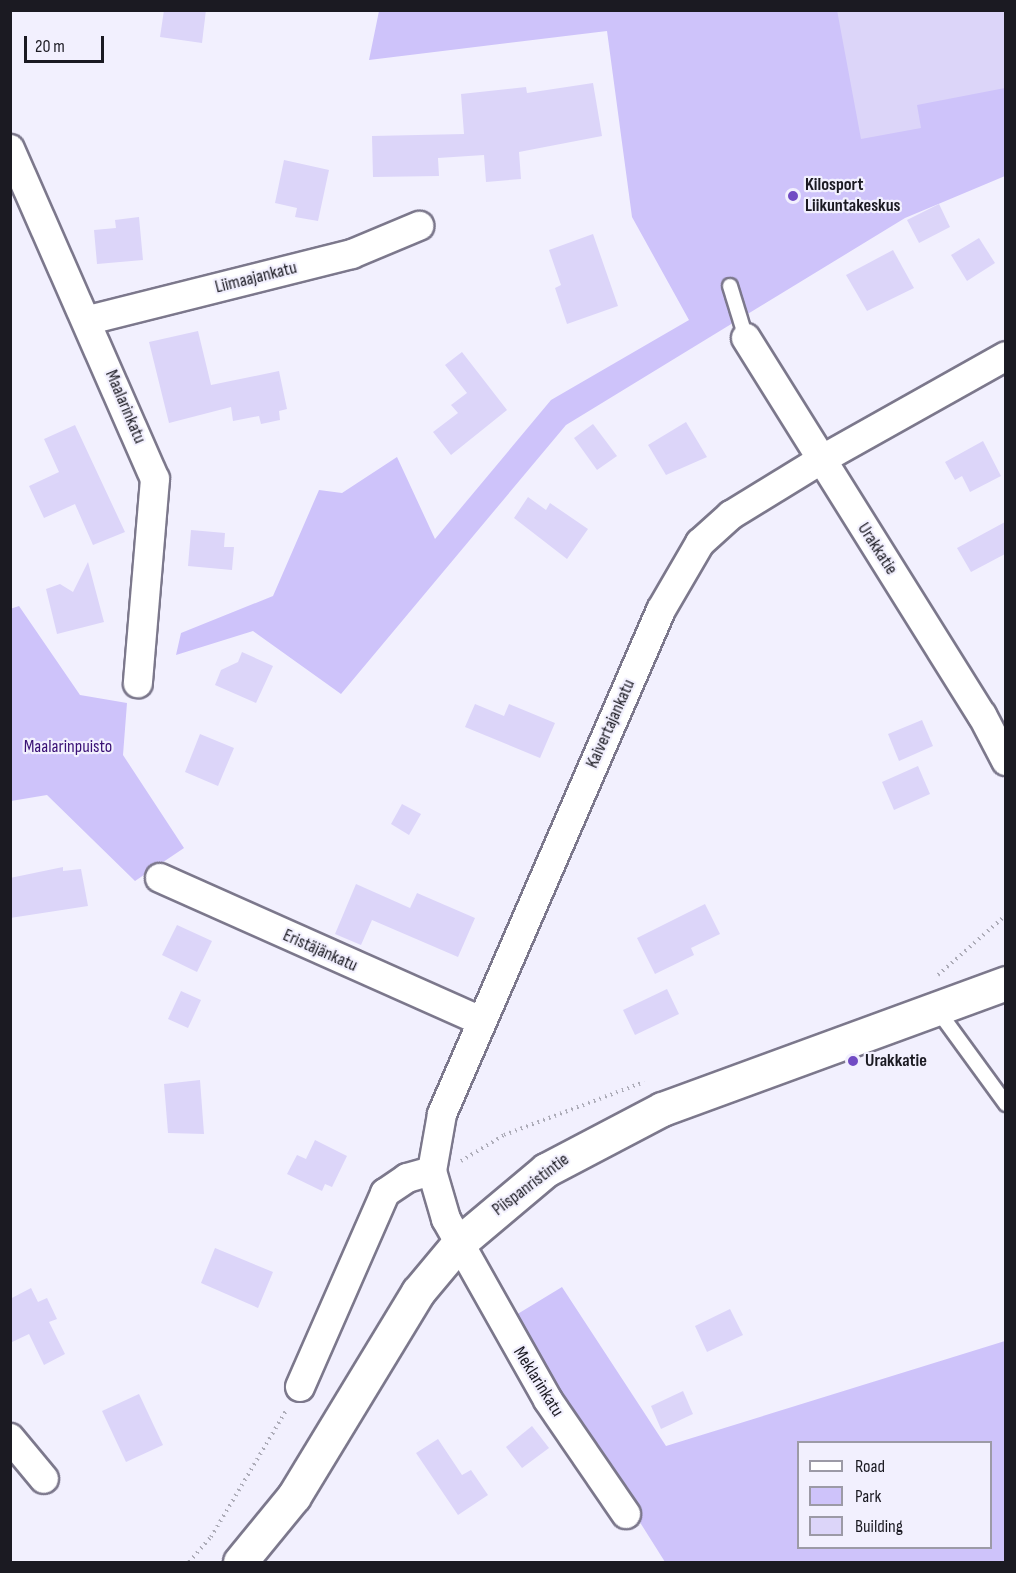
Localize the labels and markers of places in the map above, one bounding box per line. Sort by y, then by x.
place label: Kilosport Liikuntakeskus [805,175,900,218]
marker: Kilosport Liikuntakeskus [786,189,800,203]
place label: Urakkatie [865,1050,927,1072]
marker: Urakkatie [846,1054,860,1068]

